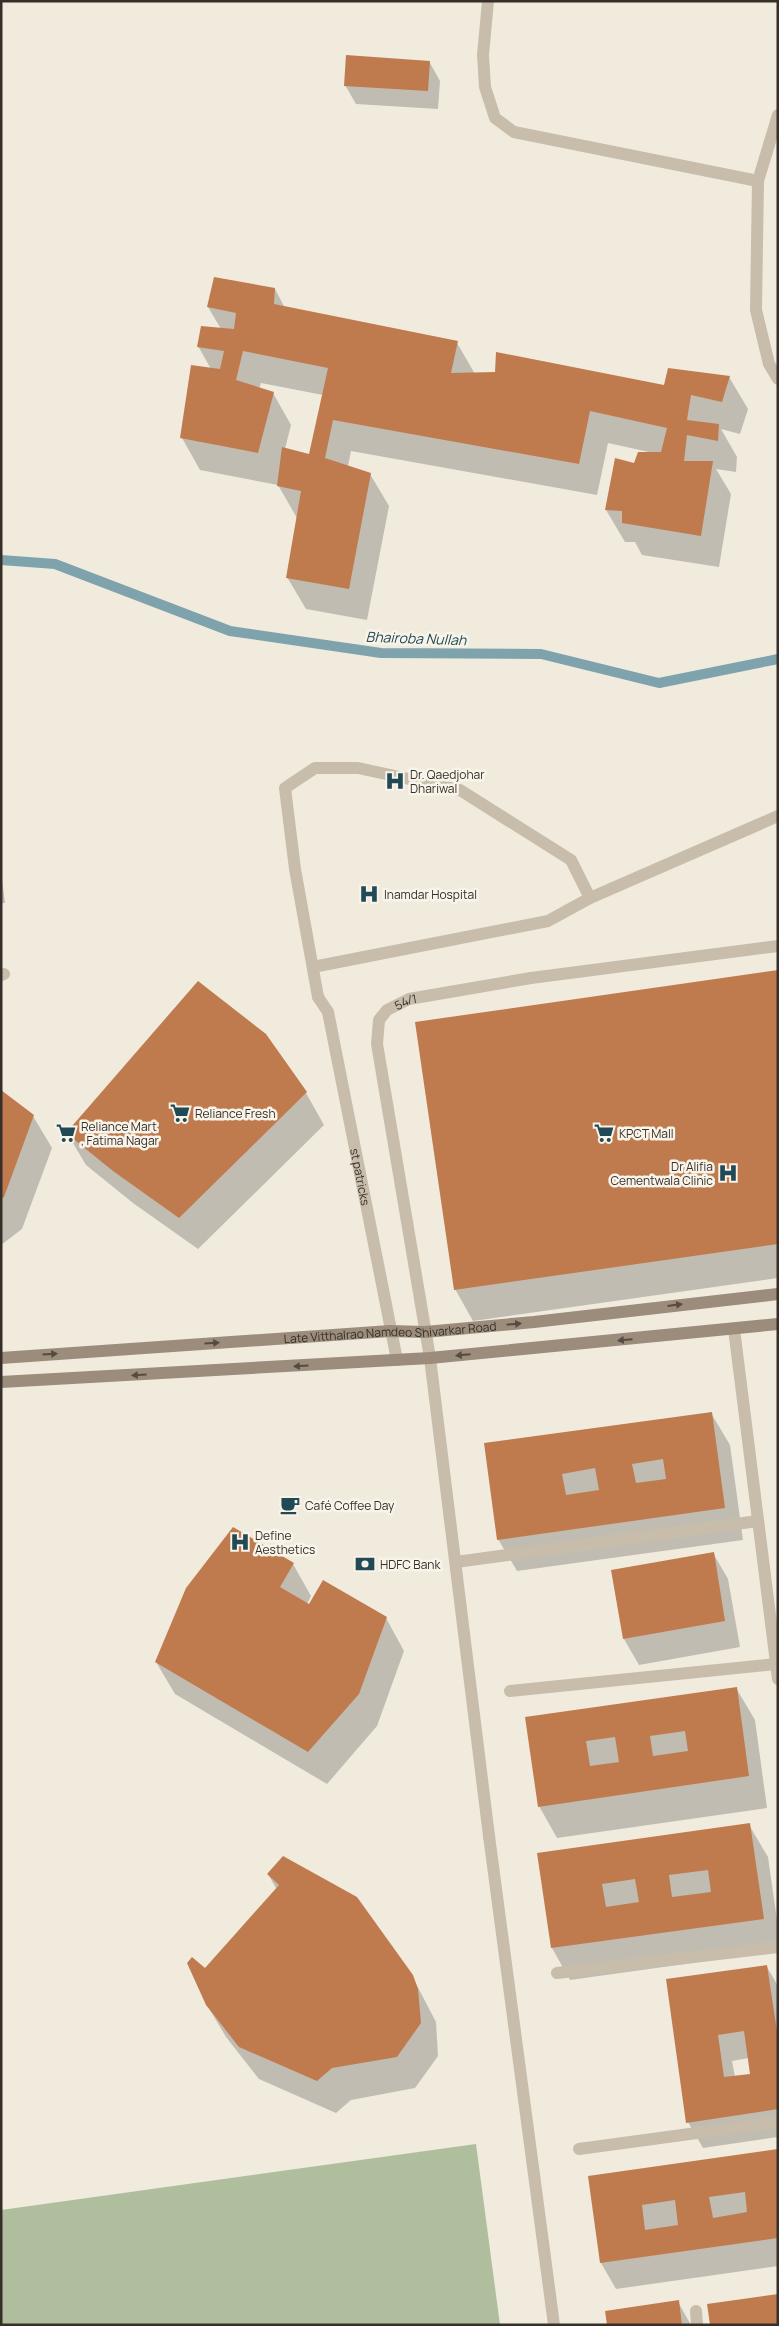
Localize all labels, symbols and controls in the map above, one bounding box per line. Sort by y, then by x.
water label: Bhairoba Nullah [365,627,467,649]
place label: Dr. Qaedjohar Dhariwal [410,766,485,797]
hospital icon: Dr. Qaedjohar Dhariwal [384,770,406,792]
hospital icon: Inamdar Hospital [358,883,380,905]
place label: Inamdar Hospital [384,886,477,903]
street label: 54/1 [391,989,418,1014]
supermarket icon: Reliance Fresh [169,1102,191,1124]
place label: Reliance Fresh [195,1105,276,1122]
place label: Reliance Mart , Fatima Nagar [81,1118,160,1149]
supermarket icon: Reliance Mart , Fatima Nagar [55,1122,77,1144]
supermarket icon: KPCT Mall [593,1122,615,1144]
place label: KPCT Mall [619,1125,674,1142]
street label: st patricks [347,1147,375,1207]
place label: Dr Alifia Cementwala Clinic [611,1158,713,1189]
hospital icon: Dr Alifia Cementwala Clinic [717,1162,739,1184]
one-way arrow [667,1301,683,1309]
street label: Late Vitthalrao Namdeo Shivarkar Road [283,1317,497,1347]
one-way arrow [506,1320,522,1328]
one-way arrow [617,1336,633,1344]
one-way arrow [204,1339,220,1347]
one-way arrow [42,1350,58,1358]
one-way arrow [455,1351,471,1359]
one-way arrow [293,1362,309,1370]
one-way arrow [130,1371,146,1379]
cafe icon: Café Coffee Day [279,1494,301,1516]
place label: Café Coffee Day [305,1497,395,1514]
place label: Define Aesthetics [255,1527,315,1558]
hospital icon: Define Aesthetics [229,1531,251,1553]
bank icon: HDFC Bank [354,1553,376,1575]
place label: HDFC Bank [380,1556,441,1573]

